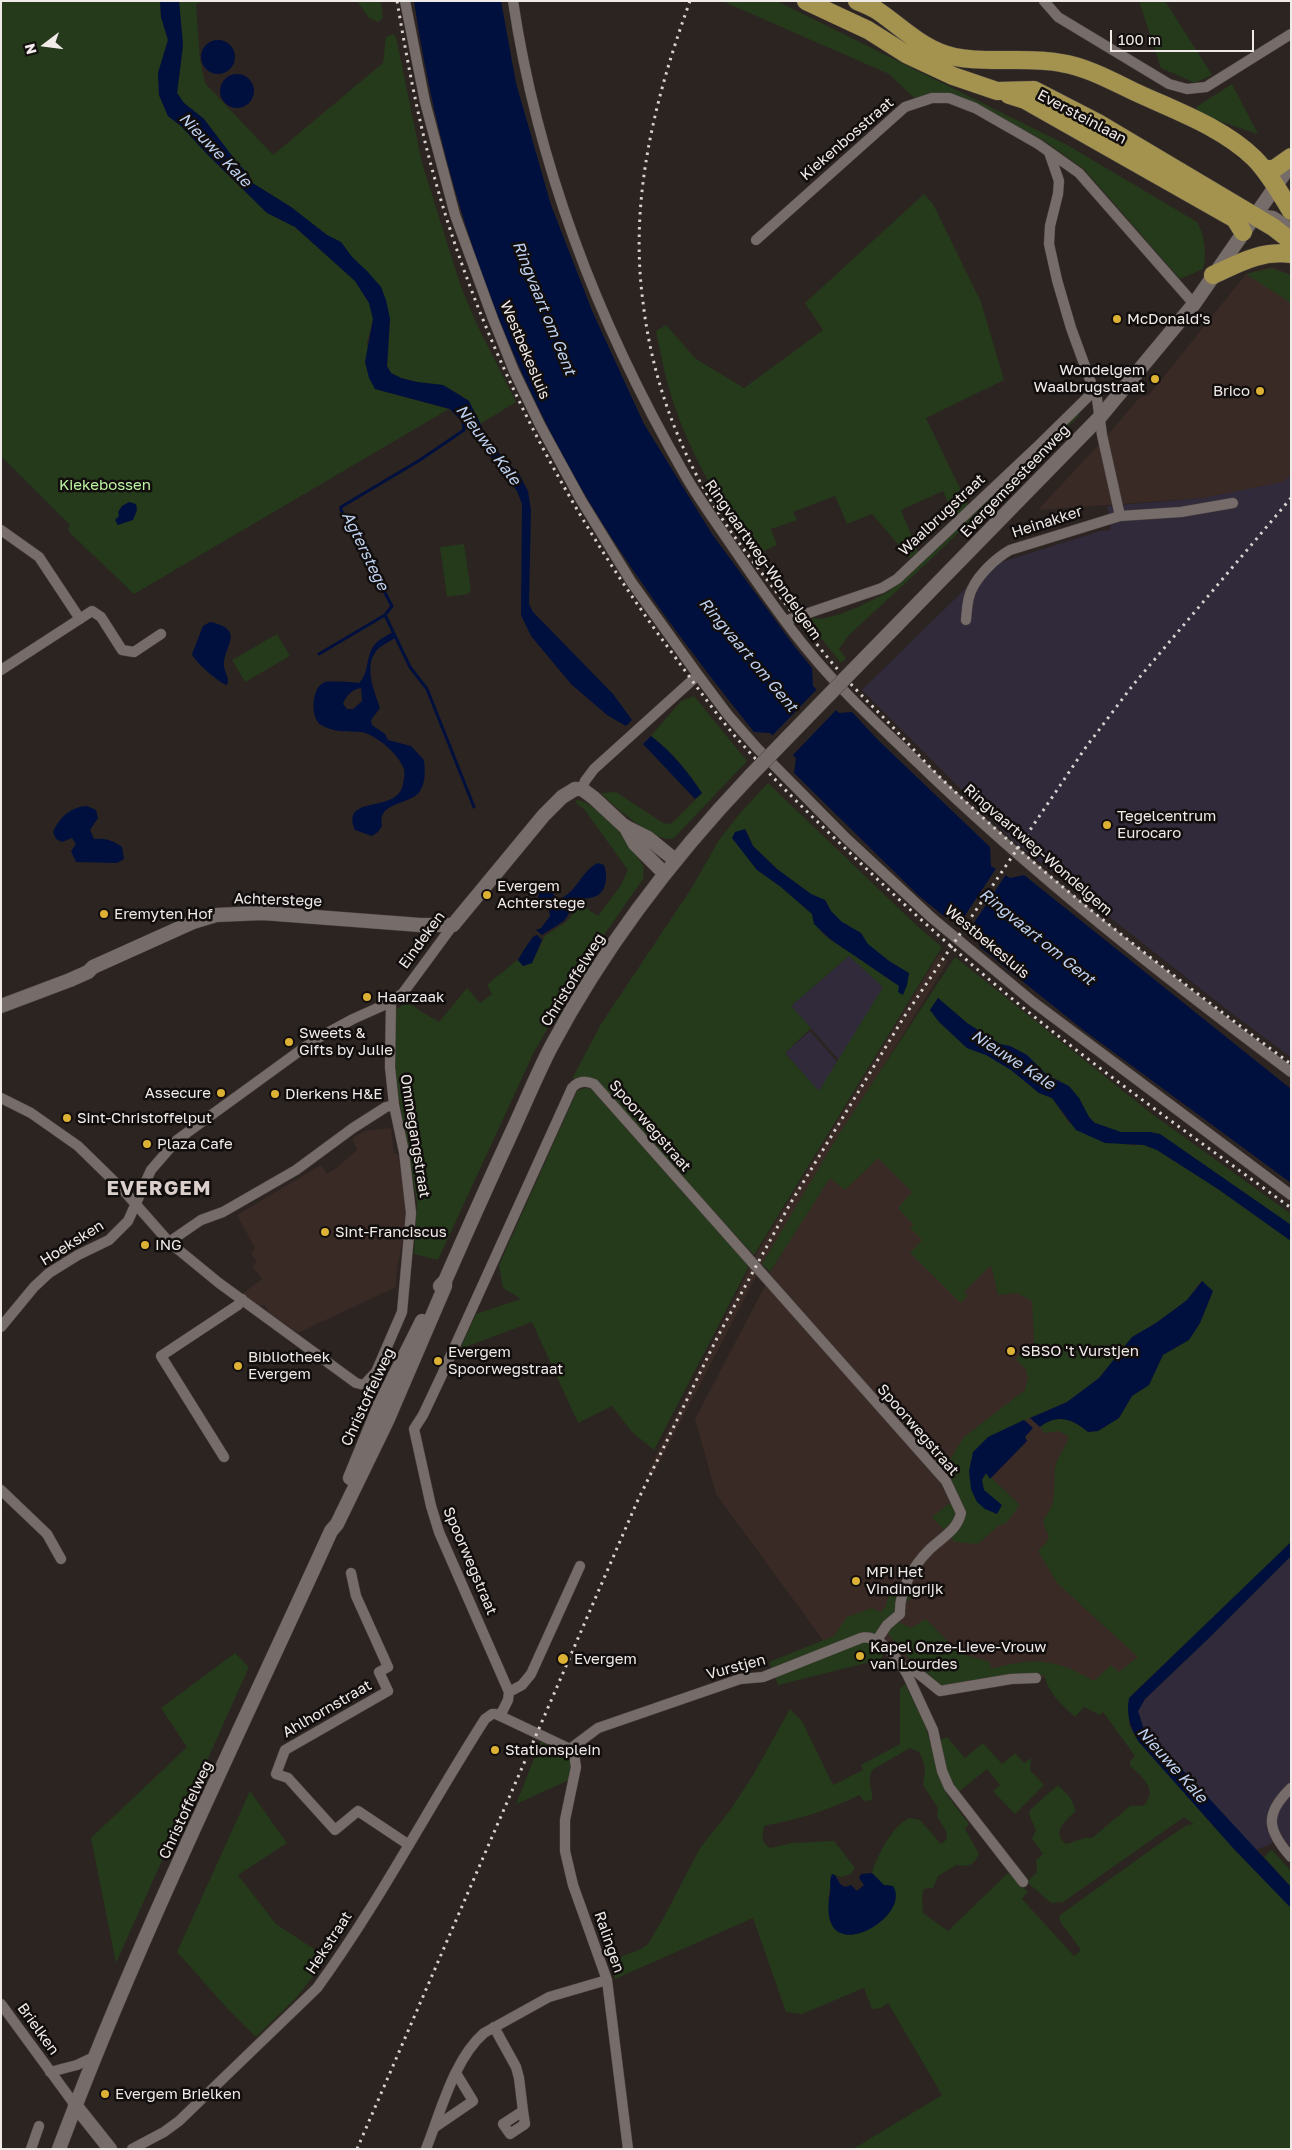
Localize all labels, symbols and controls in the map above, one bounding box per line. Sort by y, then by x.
north arrow [20,20,70,70]
scale bar [1112,20,1256,52]
text: 100 m [1118,30,1161,48]
text: N [20,42,40,56]
street label: Eversteinlaan [1034,86,1130,148]
street label: Kiekenbosstraat [797,94,897,184]
water label: Nieuwe Kale [175,109,255,191]
water label: Ringvaart om Gent [508,238,580,378]
street label: Westbekesluis [496,298,554,402]
place label: McDonald's [1127,310,1210,328]
marker: McDonald's [1111,313,1123,325]
place label: Wondelgem Waalbrugstraat [1034,361,1145,396]
marker: Wondelgem Waalbrugstraat [1149,373,1161,385]
place label: Brico [1213,382,1250,400]
marker: Brico [1254,385,1266,397]
water label: Nieuwe Kale [452,401,524,489]
street label: Evergemsesteenweg [957,421,1073,541]
street label: Waalbrugstraat [895,470,989,560]
park label: Kiekebossen [59,476,151,494]
street label: Ringvaartweg-Wondelgem [701,476,825,644]
street label: Heinakker [1009,502,1085,542]
water label: Agterstege [338,508,392,594]
water label: Ringvaart om Gent [695,594,801,716]
street label: Ringvaartweg-Wondelgem [960,780,1116,920]
place label: Tegelcentrum Eurocaro [1117,807,1216,842]
marker: Tegelcentrum Eurocaro [1101,819,1113,831]
place label: Evergem Achterstege [497,877,585,912]
water label: Ringvaart om Gent [975,885,1099,989]
street label: Achterstege [234,889,322,911]
marker: Evergem Achterstege [481,889,493,901]
street label: Westbekesluis [941,901,1033,983]
place label: Eremyten Hof [114,905,213,923]
marker: Eremyten Hof [98,908,110,920]
street label: Eindeken [395,908,449,972]
street label: Christoffelweg [537,930,609,1030]
place label: Haarzaak [377,988,444,1006]
marker: Haarzaak [361,991,373,1003]
place label: Sweets & Gifts by Julie [299,1024,393,1059]
water label: Nieuwe Kale [968,1026,1058,1094]
marker: Sweets & Gifts by Julie [283,1036,295,1048]
street label: Ommegangstraat [396,1073,434,1199]
street label: Spoorwegstraat [605,1077,695,1175]
place label: Assecure [145,1084,211,1102]
place label: Dierkens H&E [285,1085,382,1103]
marker: Assecure [215,1087,227,1099]
marker: Dierkens H&E [269,1088,281,1100]
place label: Sint-Christoffelput [77,1109,212,1127]
marker: Sint-Christoffelput [61,1112,73,1124]
place label: Plaza Cafe [157,1135,233,1153]
marker: Plaza Cafe [141,1138,153,1150]
district label: EVERGEM [106,1177,212,1201]
street label: Hoeksken [37,1216,107,1270]
place label: Sint-Franciscus [335,1223,447,1241]
marker: Sint-Franciscus [319,1226,331,1238]
place label: ING [155,1236,182,1254]
marker: ING [139,1239,151,1251]
place label: SBSO 't Vurstjen [1021,1342,1139,1360]
place label: Evergem Spoorwegstraat [448,1343,563,1378]
street label: Christoffelweg [337,1345,399,1449]
marker: SBSO 't Vurstjen [1005,1345,1017,1357]
place label: Bibliotheek Evergem [248,1348,330,1383]
marker: Evergem Spoorwegstraat [432,1355,444,1367]
marker: Bibliotheek Evergem [232,1360,244,1372]
street label: Spoorwegstraat [873,1381,963,1479]
street label: Spoorwegstraat [439,1504,501,1618]
place label: MPI Het Vindingrijk [866,1563,943,1598]
marker: MPI Het Vindingrijk [850,1575,862,1587]
place label: Kapel Onze-Lieve-Vrouw van Lourdes [870,1638,1046,1673]
place label: Evergem [574,1650,637,1668]
marker: Kapel Onze-Lieve-Vrouw van Lourdes [854,1650,866,1662]
street label: Vurstjen [705,1651,767,1683]
marker: Evergem [556,1652,570,1666]
street label: Ahlhornstraat [279,1676,375,1742]
water label: Nieuwe Kale [1133,1723,1211,1807]
place label: Stationsplein [505,1741,601,1759]
marker: Stationsplein [489,1744,501,1756]
street label: Christoffelweg [155,1758,217,1862]
street label: Hekstraat [302,1908,356,1978]
street label: Ralingen [590,1909,628,1975]
street label: Brielken [13,2000,63,2058]
place label: Evergem Brielken [115,2085,241,2103]
marker: Evergem Brielken [99,2088,111,2100]

